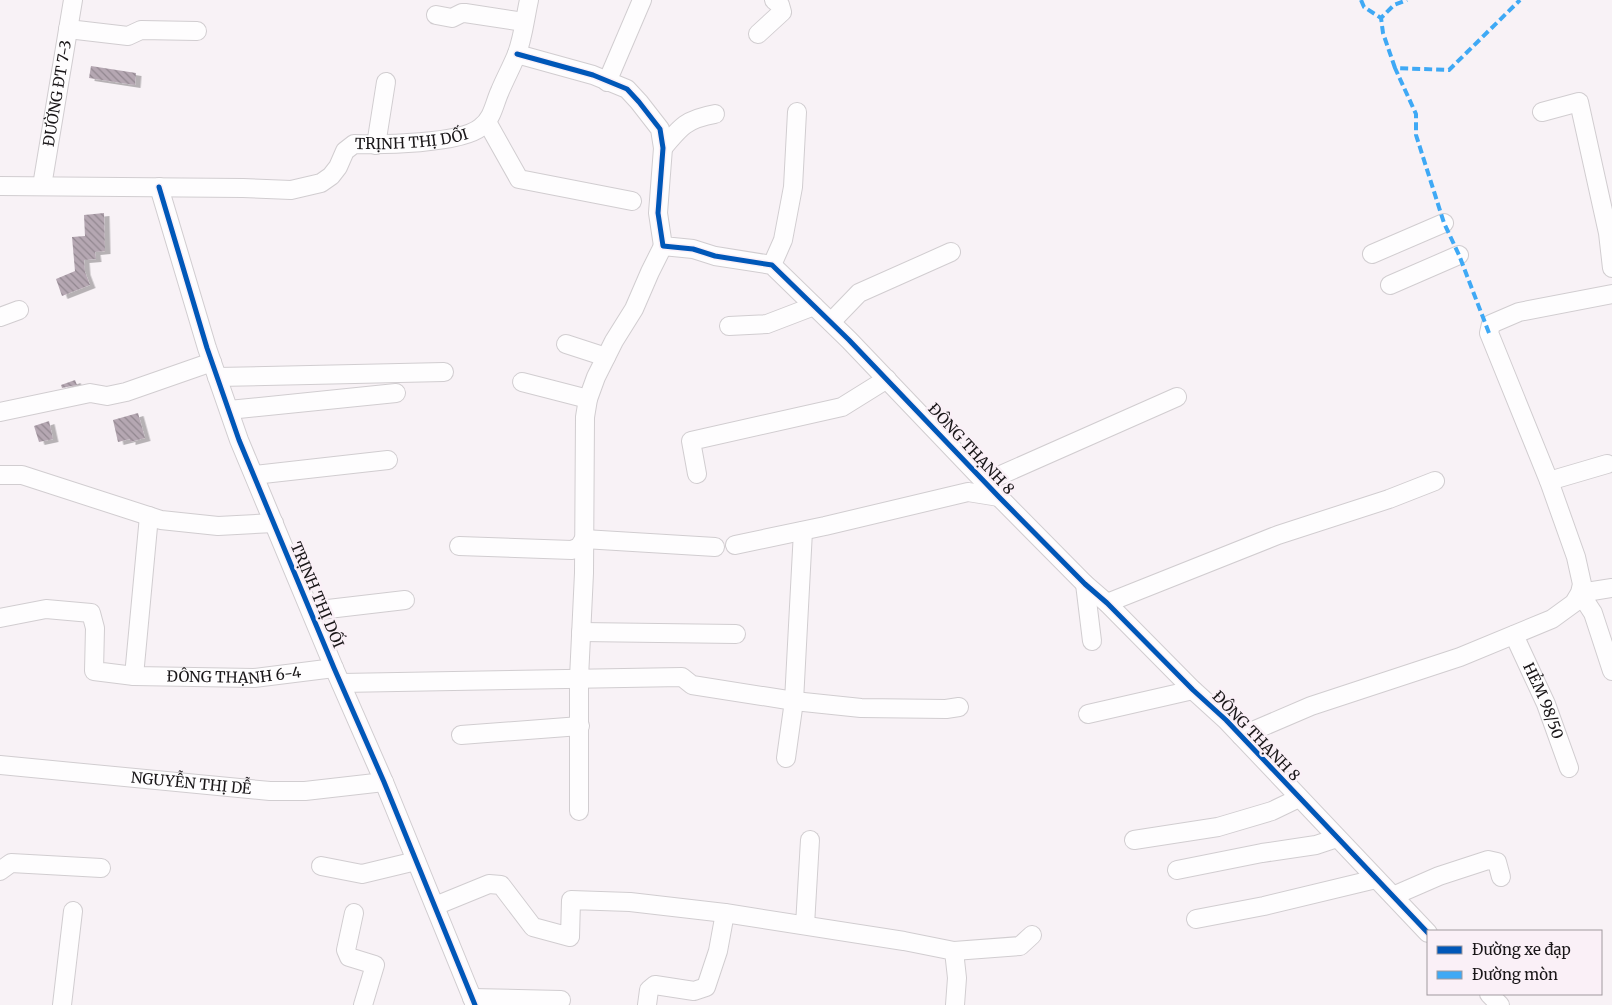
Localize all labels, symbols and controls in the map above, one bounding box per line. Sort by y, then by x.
street label: ĐƯỜNG ĐT 7-3 [39,39,75,148]
street label: TRỊNH THỊ DỐI [355,123,470,153]
street label: ĐÔNG THẠNH 8 [924,398,1019,498]
street label: TRỊNH THỊ DỐI [287,538,351,651]
street label: HẺM 98/50 [1519,659,1568,741]
street label: ĐÔNG THẠNH 6-4 [166,662,302,688]
street label: ĐÔNG THẠNH 8 [1209,686,1305,785]
street label: NGUYỄN THỊ DỄ [130,768,253,798]
legend [1427,930,1602,995]
text: Đường xe đạp [1472,940,1571,959]
text: Đường mòn [1472,965,1558,984]

